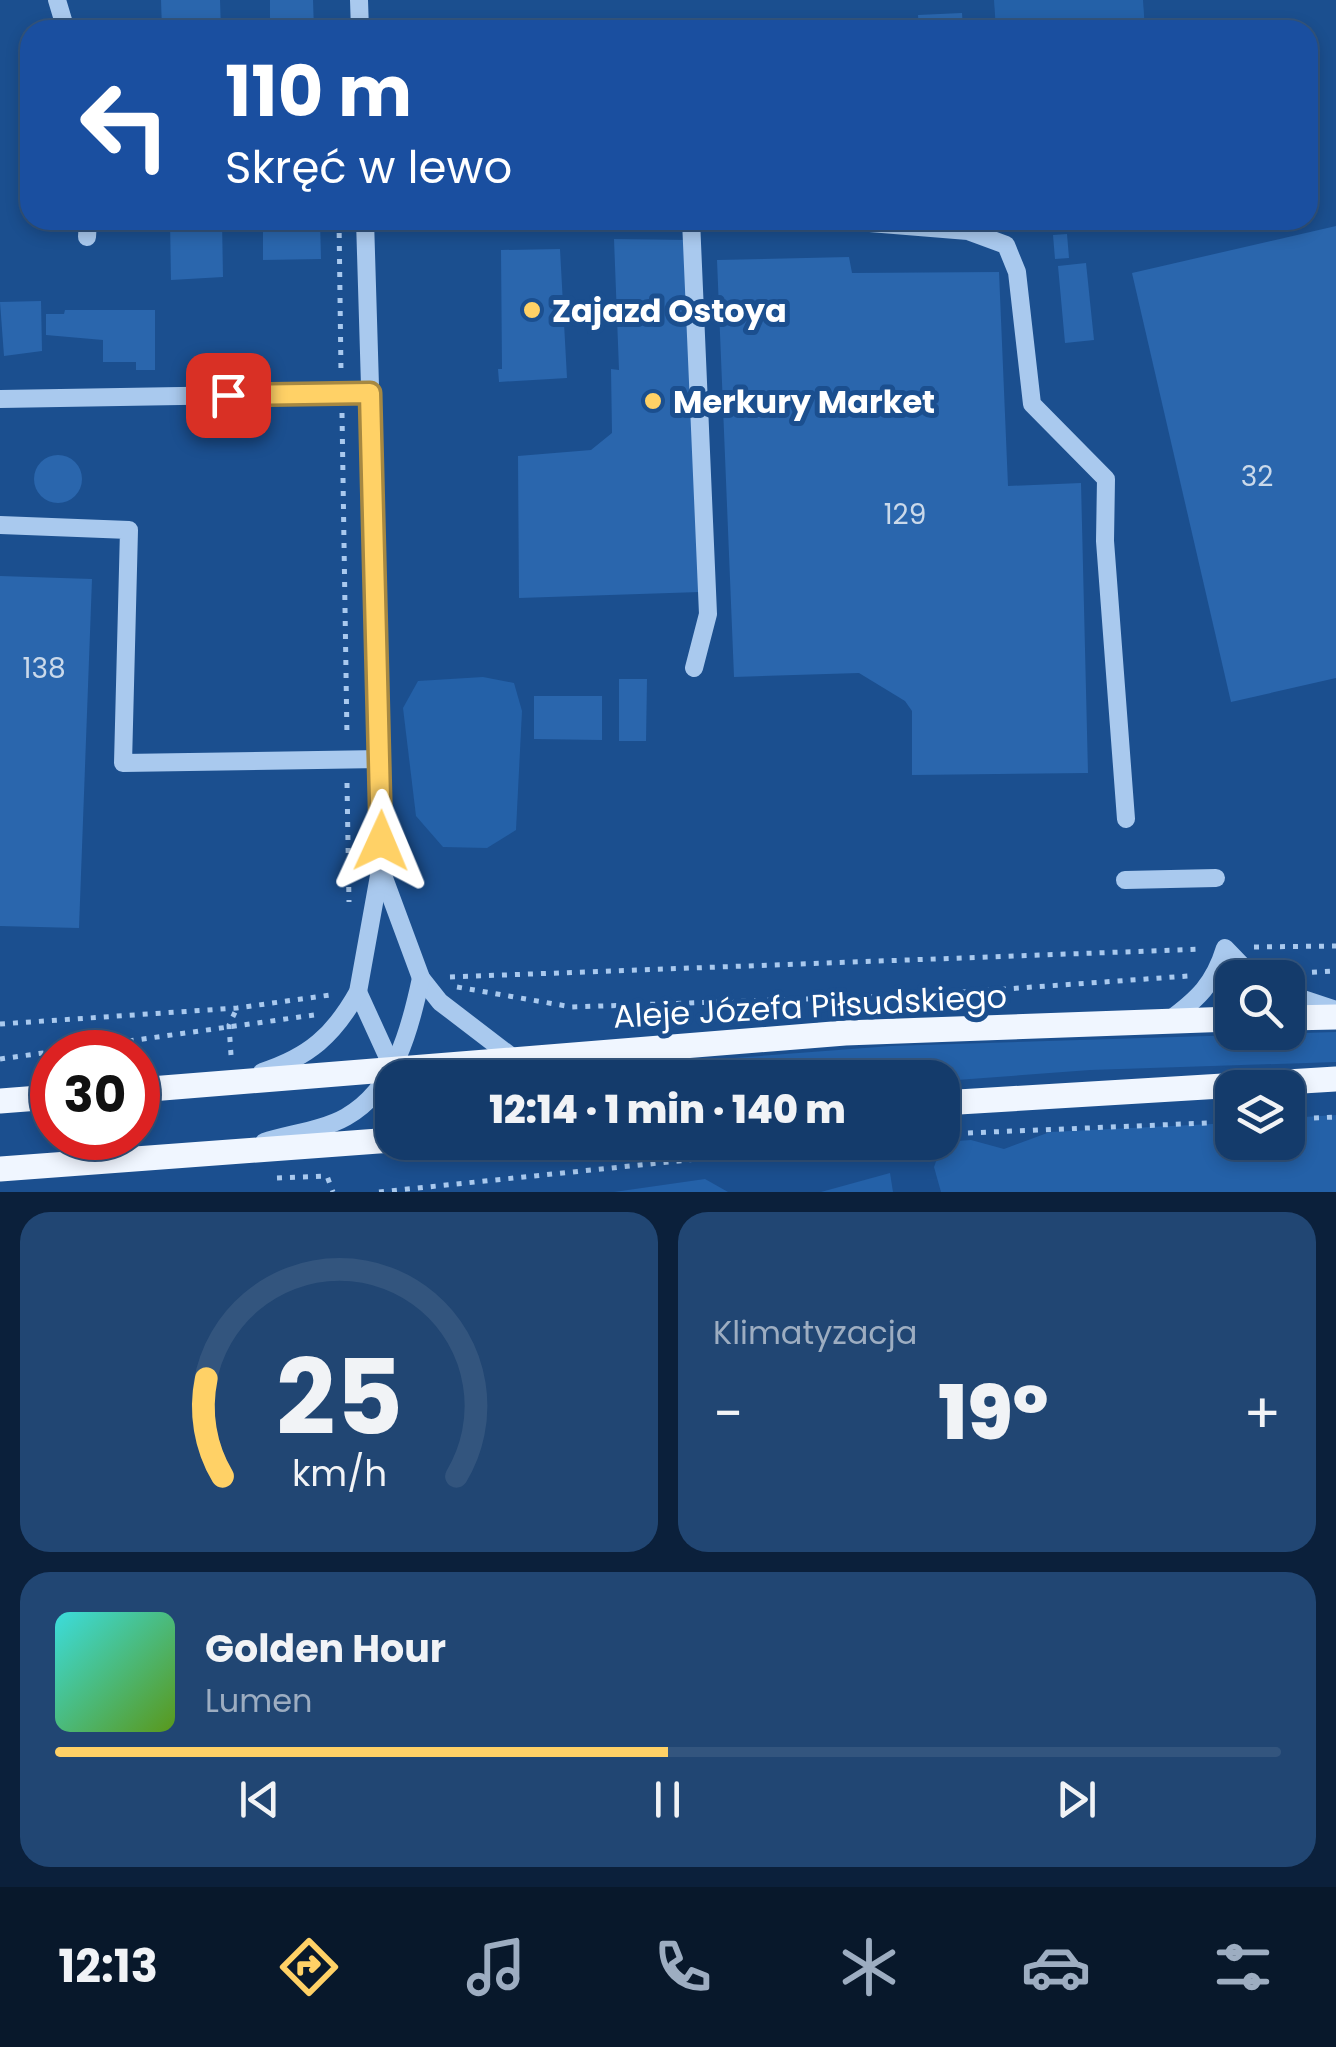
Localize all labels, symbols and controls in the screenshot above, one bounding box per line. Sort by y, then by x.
text: 110 m [225,42,412,141]
icon: left [60,60,190,190]
text: Skręć w lewo [225,136,512,199]
place label: Zajazd Ostoya [552,288,787,333]
marker: Zajazd Ostoya [521,299,543,321]
pin [186,353,271,438]
icon: arrive [201,368,256,423]
place label: Merkury Market [673,379,935,424]
marker: Merkury Market [642,390,664,412]
house number: 32 [1241,457,1273,496]
house number: 129 [884,495,926,534]
house number: 138 [22,649,66,688]
position arrow [329,789,433,893]
map controls [1215,960,1305,1160]
button: search [1215,960,1305,1050]
street label: Aleje Józefa Piłsudskiego [612,973,1008,1039]
speed limit sign: 30 [30,1030,160,1160]
button: layers [1215,1070,1305,1160]
text: 12:14 · 1 min · 140 m [489,1083,846,1136]
text: Klimatyzacja [713,1310,917,1355]
text: 25 [276,1325,402,1470]
text: 19° [938,1360,1049,1465]
text: − [713,1375,743,1452]
text: + [1243,1375,1281,1452]
text: km/h [291,1448,387,1499]
text: Golden Hour [205,1622,446,1675]
text: Lumen [205,1678,313,1723]
icon: previous [232,1772,287,1827]
icon: pause [640,1772,695,1827]
icon: next [1049,1772,1104,1827]
icon: directions [274,1932,344,2002]
icon: music [461,1932,531,2002]
icon: phone [648,1932,718,2002]
icon: climate [834,1932,904,2002]
icon: car [1021,1932,1091,2002]
icon: filters [1208,1932,1278,2002]
text: 12:13 [58,1935,158,1998]

